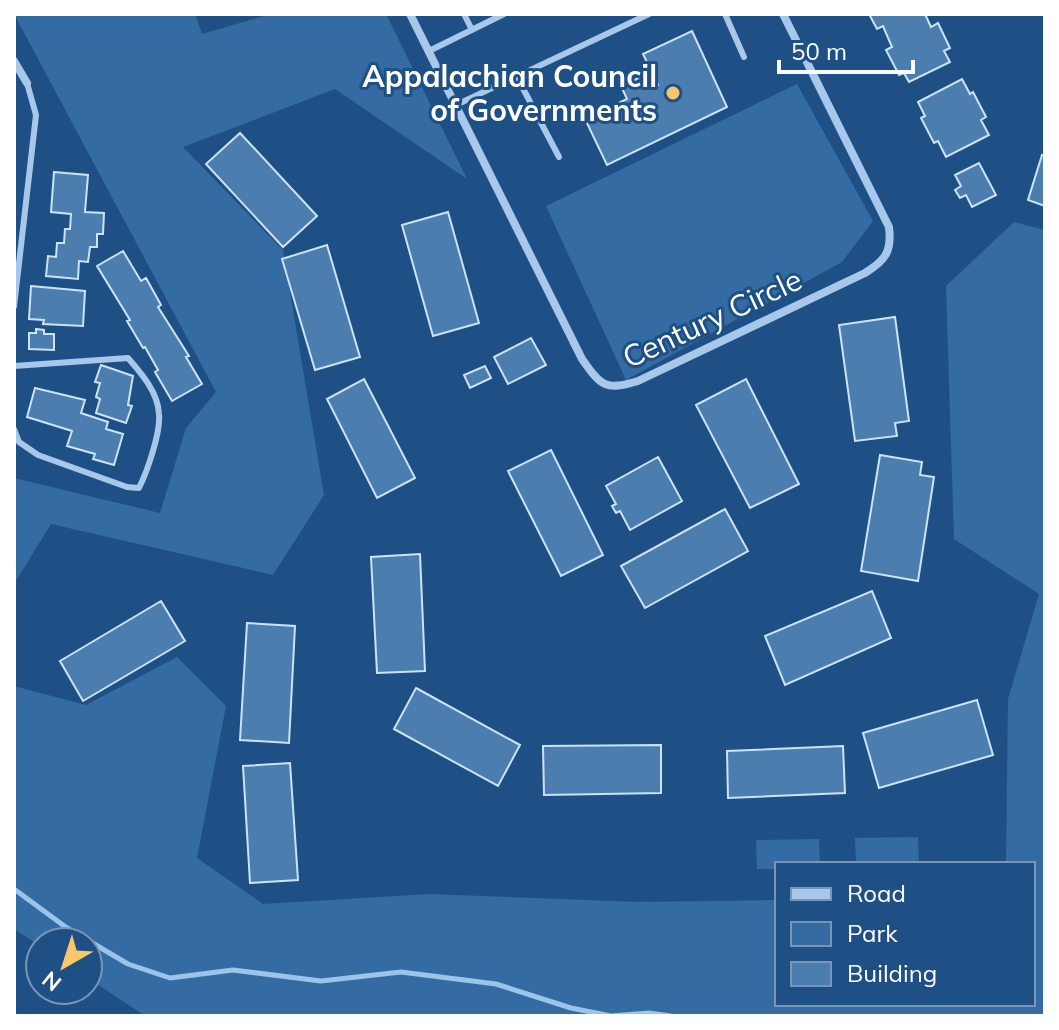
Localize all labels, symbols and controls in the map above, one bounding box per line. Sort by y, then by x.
scale bar [779,24,913,74]
text: 50 m [791,36,847,66]
place label: Appalachian Council of Governments [362,57,657,129]
marker: Appalachian Council of Governments [664,84,682,102]
street label: Century Circle [616,260,808,376]
legend [775,862,1035,1006]
text: Road [847,878,906,908]
text: Park [847,918,898,948]
north arrow [24,926,104,1006]
text: Building [847,958,937,988]
text: N [36,965,67,998]

